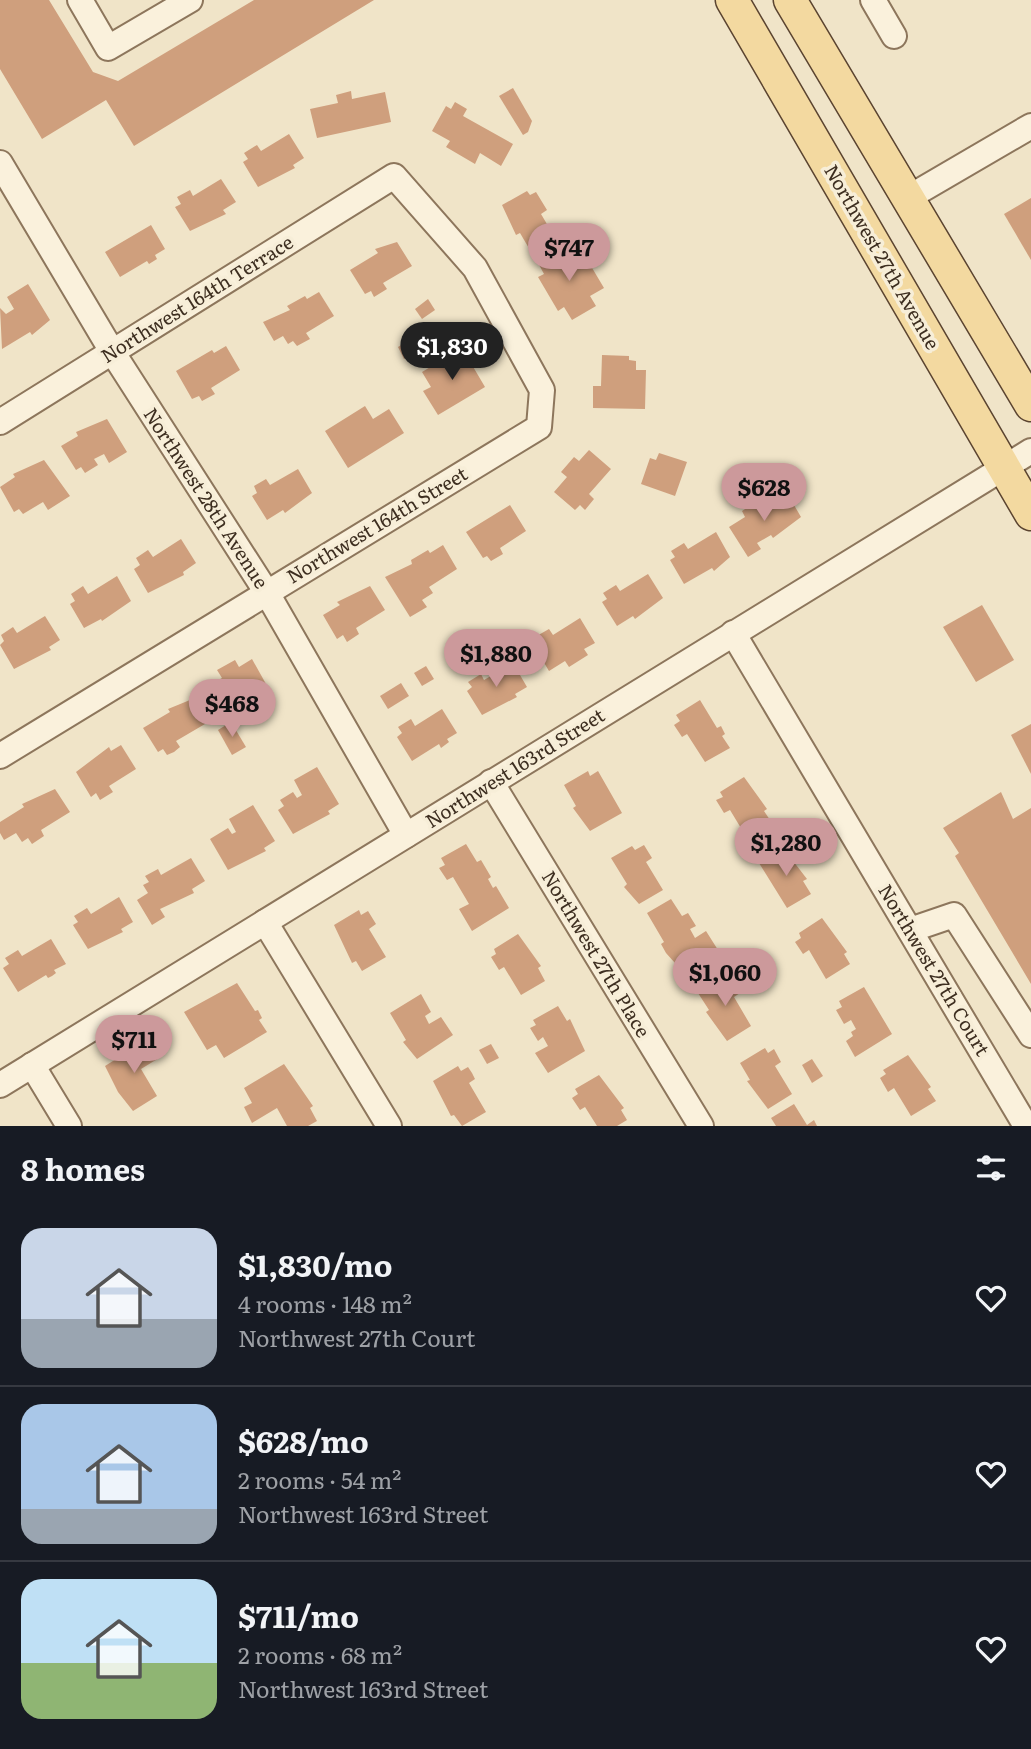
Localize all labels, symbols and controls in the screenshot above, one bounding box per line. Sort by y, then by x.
street label: Northwest 27th Avenue [818,159,947,354]
pin: $747 [528,224,610,283]
street label: Northwest 164th Terrace [95,227,298,369]
text: $747 [544,229,594,263]
pin: $1,830 [395,322,509,382]
text: $1,830 [416,328,488,362]
street label: Northwest 28th Avenue [138,401,276,594]
street label: Northwest 164th Street [281,459,473,589]
pin: $628 [723,463,805,523]
text: $628 [737,469,791,503]
pin: $1,880 [439,630,553,689]
text: $1,880 [460,635,532,669]
pin: $468 [191,680,273,739]
text: $468 [205,685,259,719]
street label: Northwest 163rd Street [419,700,610,834]
pin: $1,280 [729,818,843,878]
text: $1,280 [751,824,821,858]
street label: Northwest 27th Place [536,865,658,1042]
street label: Northwest 27th Court [872,878,998,1061]
pin: $1,060 [668,948,782,1008]
text: $1,060 [689,954,761,988]
pin: $711 [93,1016,175,1075]
text: $711 [111,1021,157,1055]
text: 8 homes [21,1146,145,1190]
icon: filters [972,1149,1010,1187]
text: $1,830/mo [238,1242,392,1286]
icon: home [77,1256,161,1340]
icon: heart [972,1279,1010,1317]
text: 4 rooms · 148 m² [238,1286,412,1320]
text: Northwest 27th Court [238,1320,475,1354]
text: $628/mo [238,1418,369,1462]
icon: home [77,1432,161,1516]
icon: heart [972,1455,1010,1493]
text: 2 rooms · 54 m² [238,1462,401,1496]
text: Northwest 163rd Street [238,1496,488,1530]
text: $711/mo [238,1593,359,1637]
icon: home [77,1607,161,1691]
icon: heart [972,1630,1010,1668]
text: 2 rooms · 68 m² [238,1637,402,1671]
text: Northwest 163rd Street [238,1671,488,1705]

